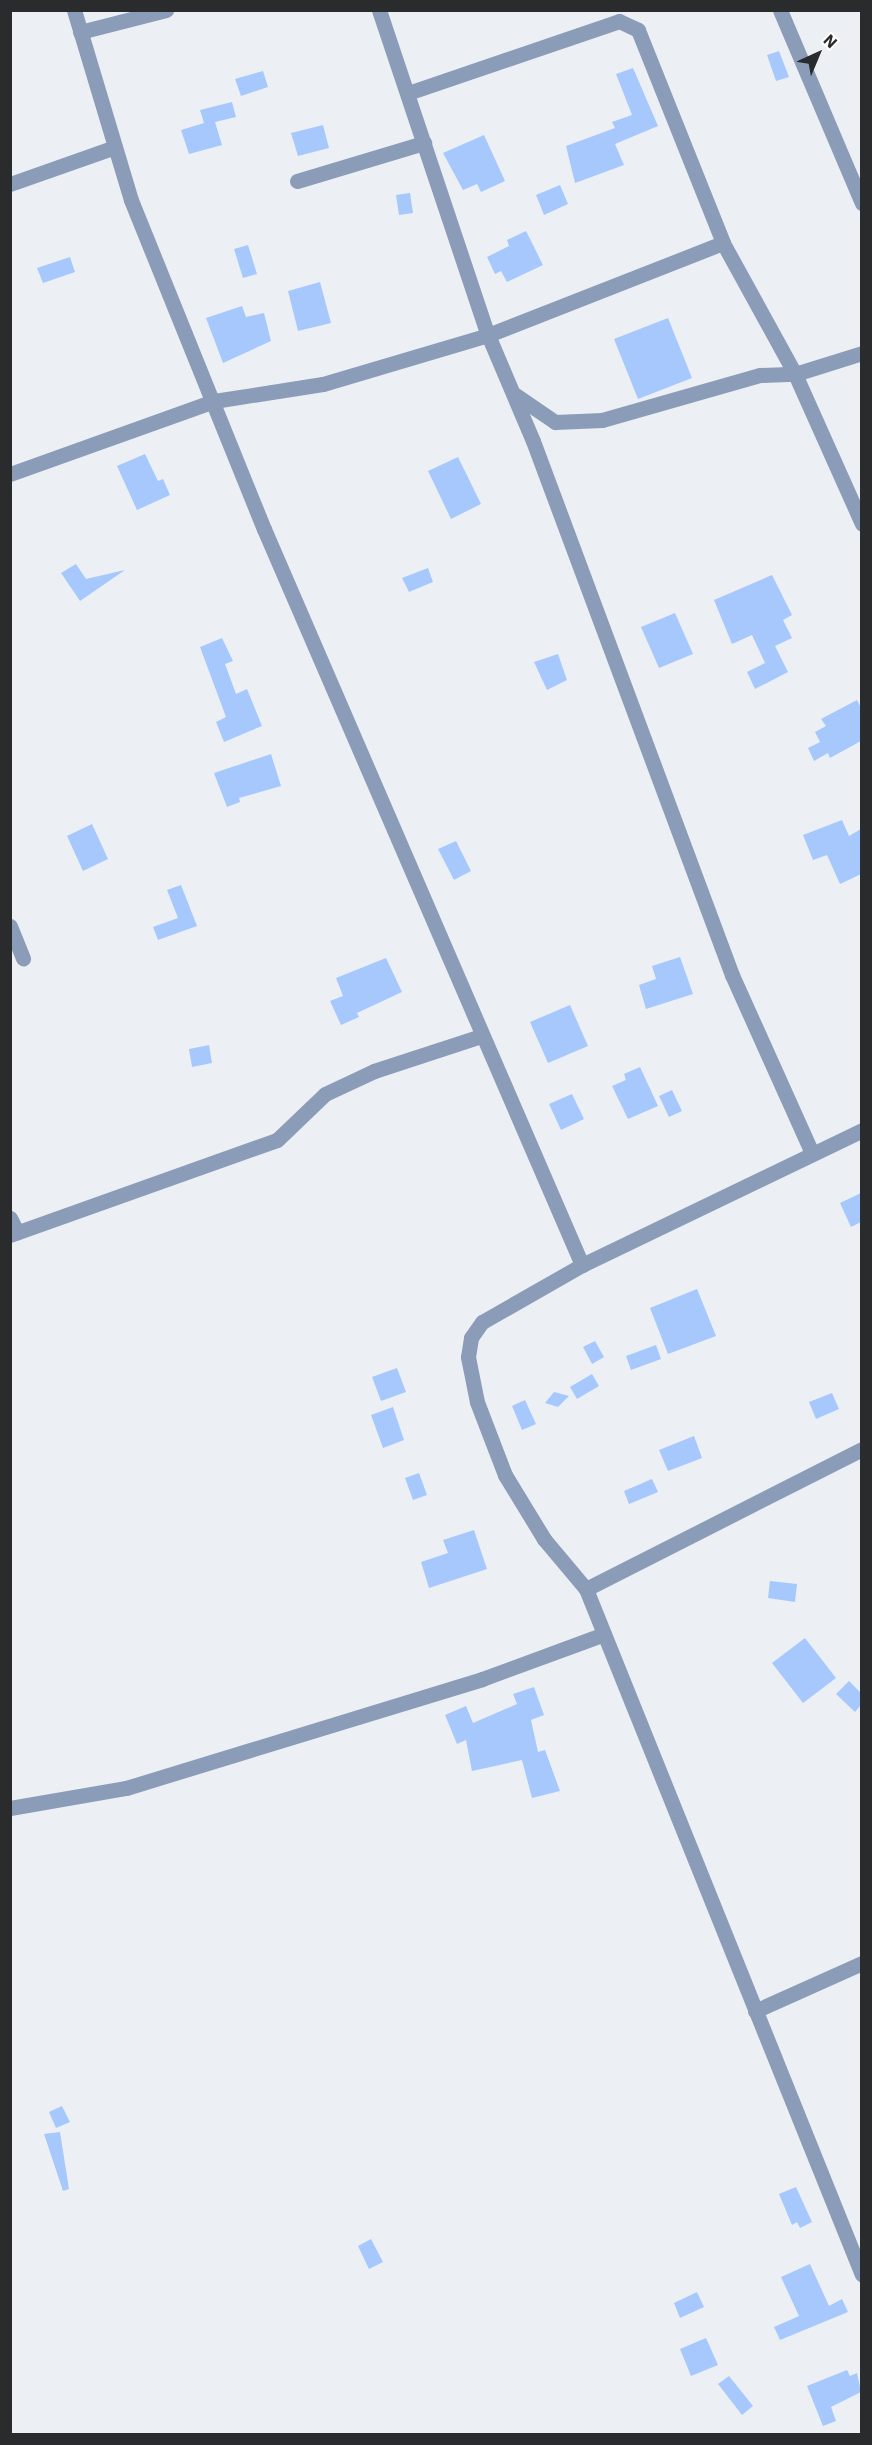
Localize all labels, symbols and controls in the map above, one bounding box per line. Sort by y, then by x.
north arrow [788,24,848,84]
text: N [819,30,842,52]

